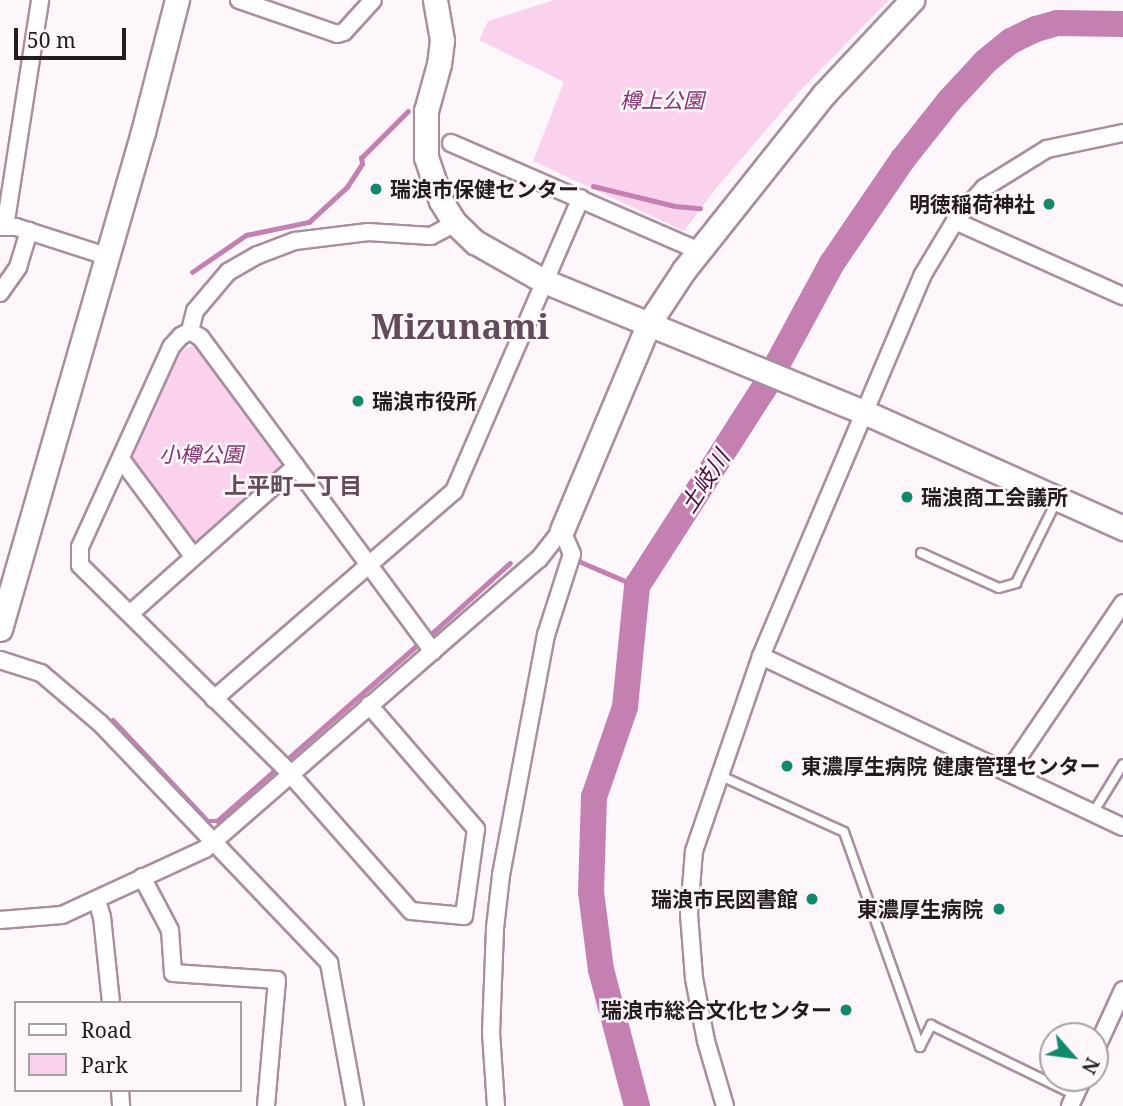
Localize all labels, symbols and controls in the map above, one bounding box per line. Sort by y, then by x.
scale bar [18,14,130,58]
text: 50 m [27,26,76,54]
park label: 樽上公園 [620,87,704,113]
place label: 瑞浪市保健センター [390,176,579,202]
marker: 瑞浪市保健センター [368,181,384,197]
place label: 明徳稲荷神社 [909,191,1035,217]
marker: 明徳稲荷神社 [1041,196,1057,212]
district label: Mizunami [371,305,549,347]
place label: 瑞浪市役所 [372,388,477,414]
marker: 瑞浪市役所 [350,393,366,409]
park label: 小樽公園 [159,441,243,467]
water label: 土岐川 [674,445,734,517]
district label: 上平町一丁目 [224,471,362,499]
place label: 瑞浪商工会議所 [921,484,1068,510]
marker: 瑞浪商工会議所 [899,489,915,505]
place label: 東濃厚生病院 健康管理センター [801,753,1100,779]
marker: 東濃厚生病院 健康管理センター [779,758,795,774]
place label: 瑞浪市民図書館 [651,886,798,912]
marker: 瑞浪市民図書館 [804,891,820,907]
place label: 東濃厚生病院 [857,896,983,922]
marker: 東濃厚生病院 [989,899,1009,919]
place label: 瑞浪市総合文化センター [601,997,832,1023]
legend [14,1001,242,1092]
marker: 瑞浪市総合文化センター [838,1002,854,1018]
text: Road [81,1016,132,1044]
north arrow [1039,1022,1109,1092]
text: Park [81,1051,128,1079]
text: N [1076,1053,1106,1079]

